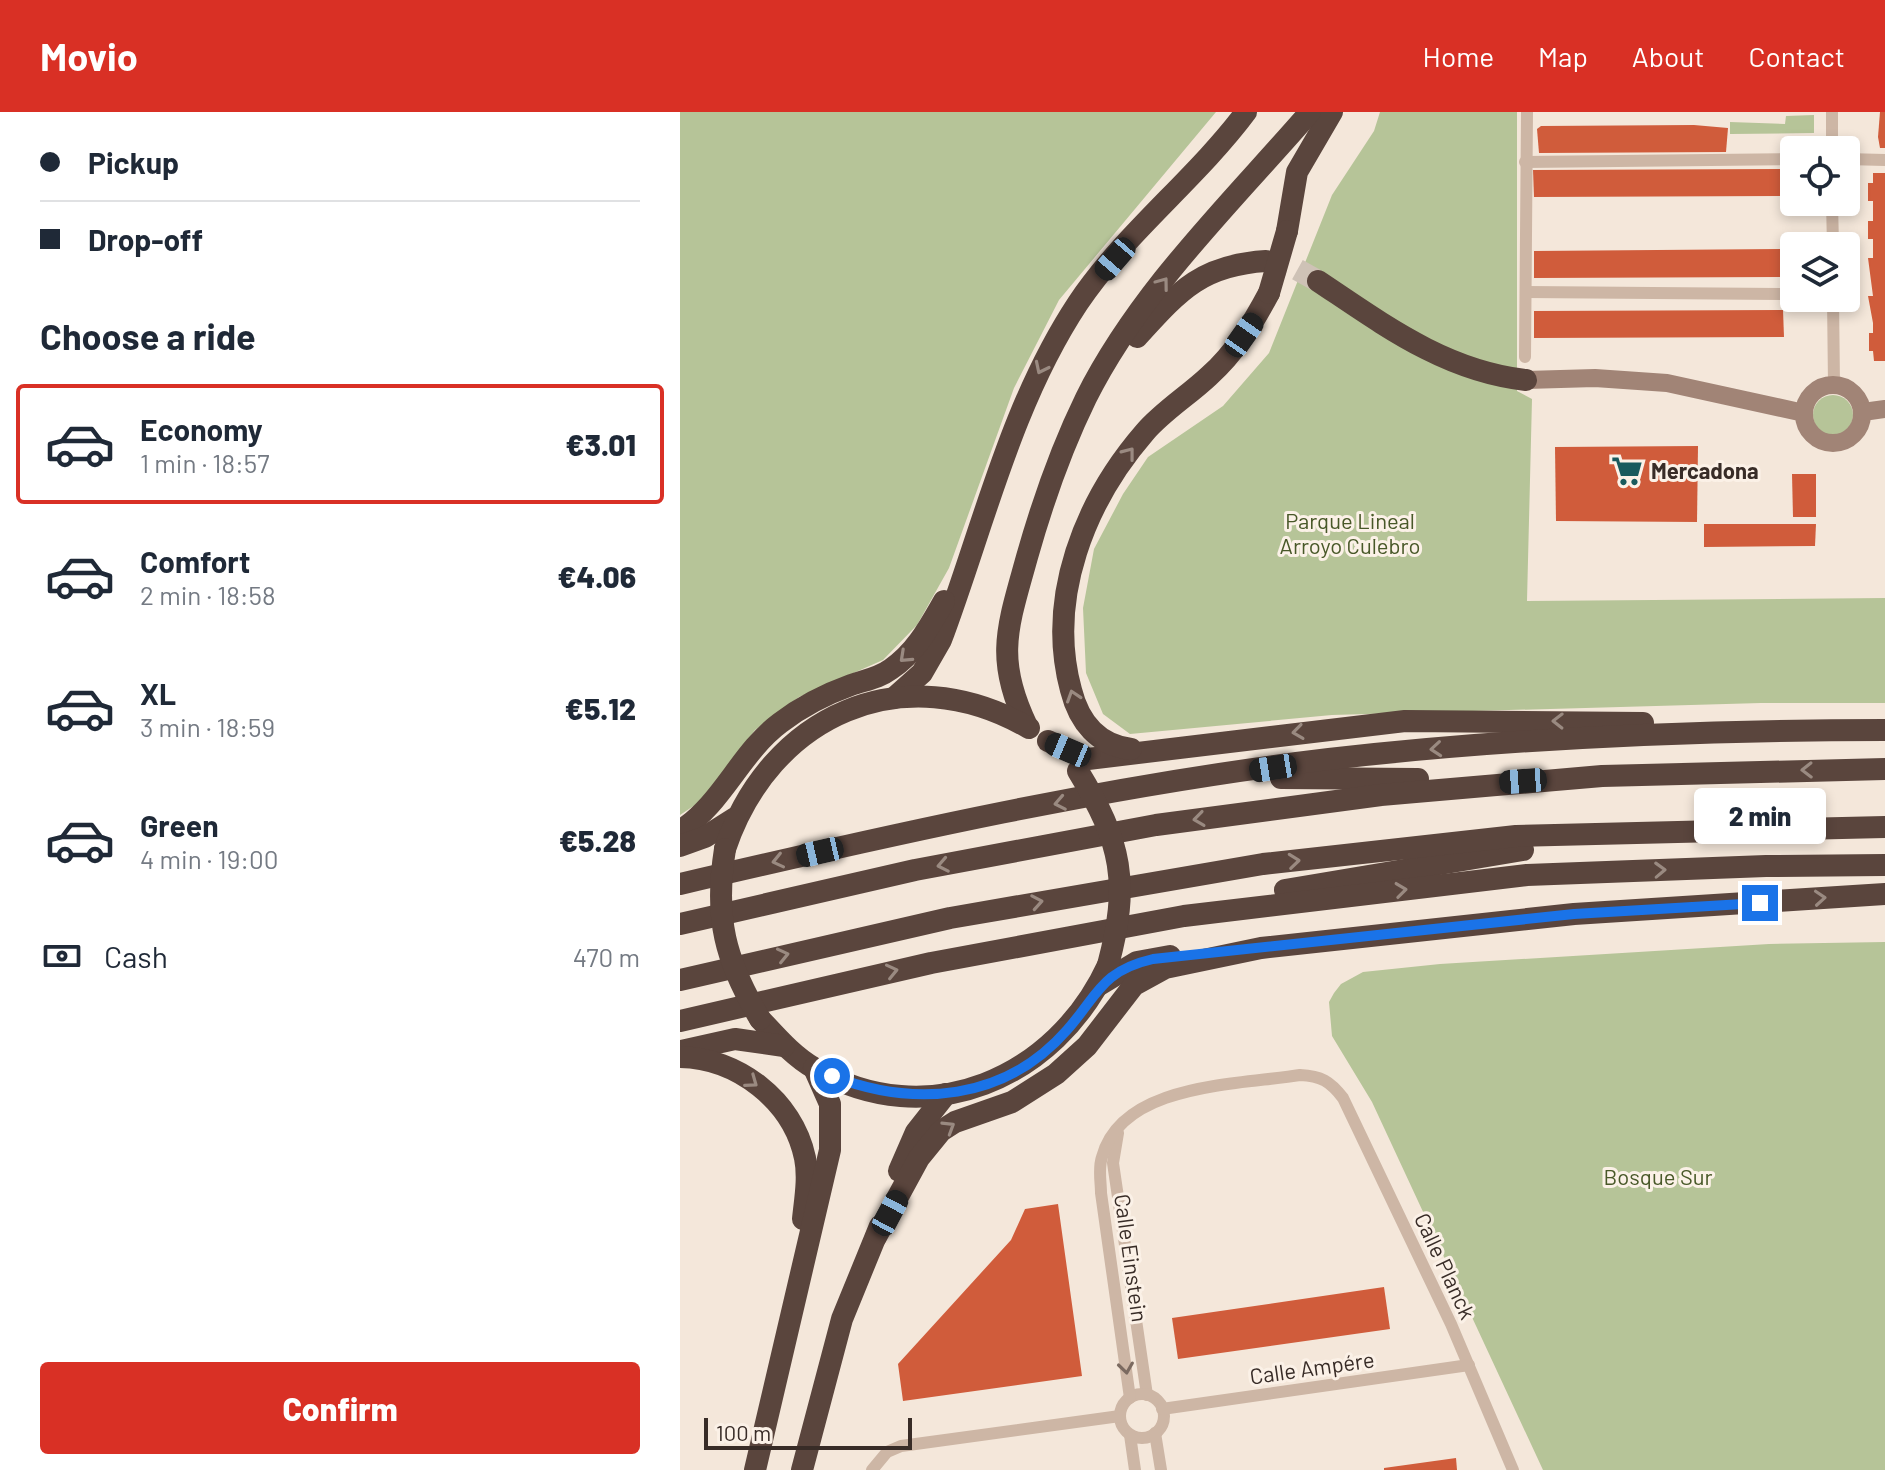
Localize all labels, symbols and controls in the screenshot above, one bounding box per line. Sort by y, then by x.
text: Movio [40,33,138,79]
text: Home [1423,39,1494,73]
text: Map [1538,39,1588,73]
text: About [1632,39,1704,73]
text: Contact [1748,39,1845,73]
map controls [1780,136,1860,312]
button: locate [1780,136,1860,216]
text: Pickup [88,144,179,180]
text: Drop-off [88,221,203,257]
button: layers [1780,232,1860,312]
car [1090,233,1140,285]
one-way arrow [1153,277,1167,291]
car [1220,308,1268,362]
text: Choose a ride [40,314,256,357]
one-way arrow [1035,360,1051,374]
icon: car [44,408,116,480]
text: Economy [140,411,263,447]
text: €3.01 [566,426,636,462]
text: 1 min · 18:57 [140,447,269,478]
one-way arrow [1119,448,1134,462]
supermarket icon: Mercadona [1610,454,1644,488]
place label: Mercadona [1651,457,1759,483]
park label: Parque Lineal Arroyo Culebro [1280,507,1420,558]
icon: car [44,540,116,612]
text: Comfort [140,543,250,579]
text: €4.06 [557,558,636,594]
text: 2 min · 18:58 [140,579,276,610]
one-way arrow [900,648,914,663]
icon: car [44,672,116,744]
text: XL [140,675,176,711]
text: €5.12 [565,690,636,726]
one-way arrow [1067,690,1083,704]
text: 3 min · 18:59 [140,711,275,742]
one-way arrow [1551,713,1564,730]
one-way arrow [1292,723,1305,740]
car [1041,730,1095,770]
one-way arrow [1429,741,1442,758]
car [1247,752,1299,784]
one-way arrow [1800,761,1813,779]
car [1498,767,1548,795]
callout: 2 min [1694,787,1826,843]
one-way arrow [1053,793,1067,810]
text: 2 min [1729,800,1791,831]
icon: car [44,804,116,876]
text: Green [140,807,219,843]
one-way arrow [1192,810,1206,827]
text: €5.28 [559,822,636,858]
car [794,835,846,869]
text: 4 min · 19:00 [140,843,278,874]
one-way arrow [772,852,785,869]
one-way arrow [1288,852,1301,869]
one-way arrow [937,856,950,873]
one-way arrow [1654,861,1667,878]
one-way arrow [1394,882,1408,899]
route end [1742,885,1778,921]
one-way arrow [1814,890,1827,907]
one-way arrow [1030,894,1044,911]
icon: cash [40,934,84,978]
text: Cash [104,938,168,974]
text: 470 m [573,941,640,972]
one-way arrow [776,947,789,964]
one-way arrow [885,964,899,981]
route start [814,1058,850,1094]
one-way arrow [744,1072,758,1086]
one-way arrow [941,1122,955,1137]
park label: Bosque Sur [1603,1163,1713,1189]
car [868,1186,912,1240]
street label: Calle Einstein [1110,1192,1154,1323]
street label: Calle Planck [1410,1208,1482,1323]
street label: Calle Ampére [1248,1345,1376,1389]
one-way arrow [1118,1361,1135,1374]
button: Confirm [40,1362,640,1454]
scale bar [704,1414,912,1450]
text: 100 m [716,1419,771,1445]

